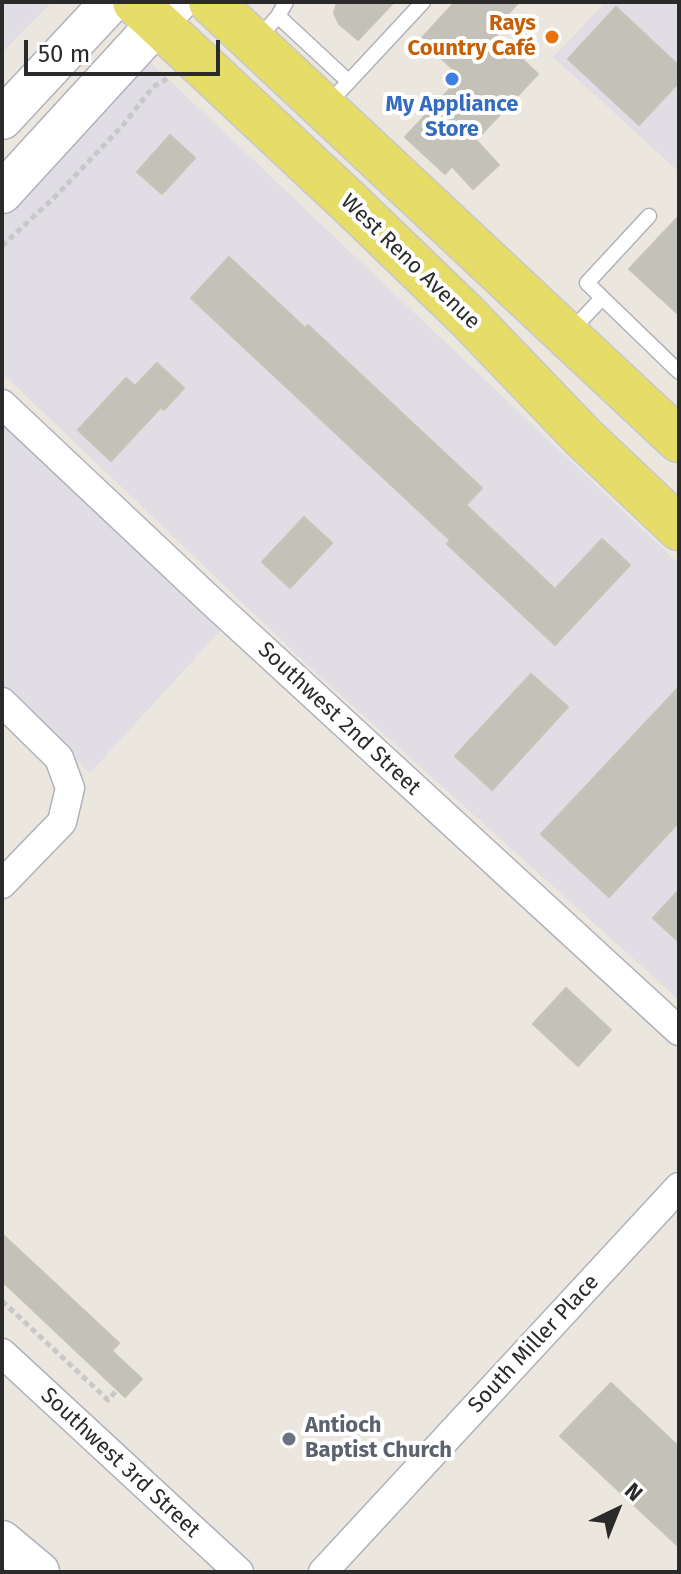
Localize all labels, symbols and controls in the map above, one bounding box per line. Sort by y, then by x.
place label: Rays Country Café [407,11,536,62]
scale bar [28,24,224,74]
marker: Rays Country Café [543,28,561,46]
text: 50 m [38,40,90,68]
marker: My Appliance Store [443,70,461,88]
place label: My Appliance Store [386,92,518,144]
street label: West Reno Avenue [335,189,485,335]
street label: Southwest 2nd Street [252,637,426,801]
street label: South Miller Place [463,1269,605,1419]
street label: Southwest 3rd Street [35,1382,205,1544]
place label: Antioch Baptist Church [305,1413,452,1464]
marker: Antioch Baptist Church [280,1430,298,1448]
north arrow [577,1470,657,1550]
text: N [619,1477,648,1507]

